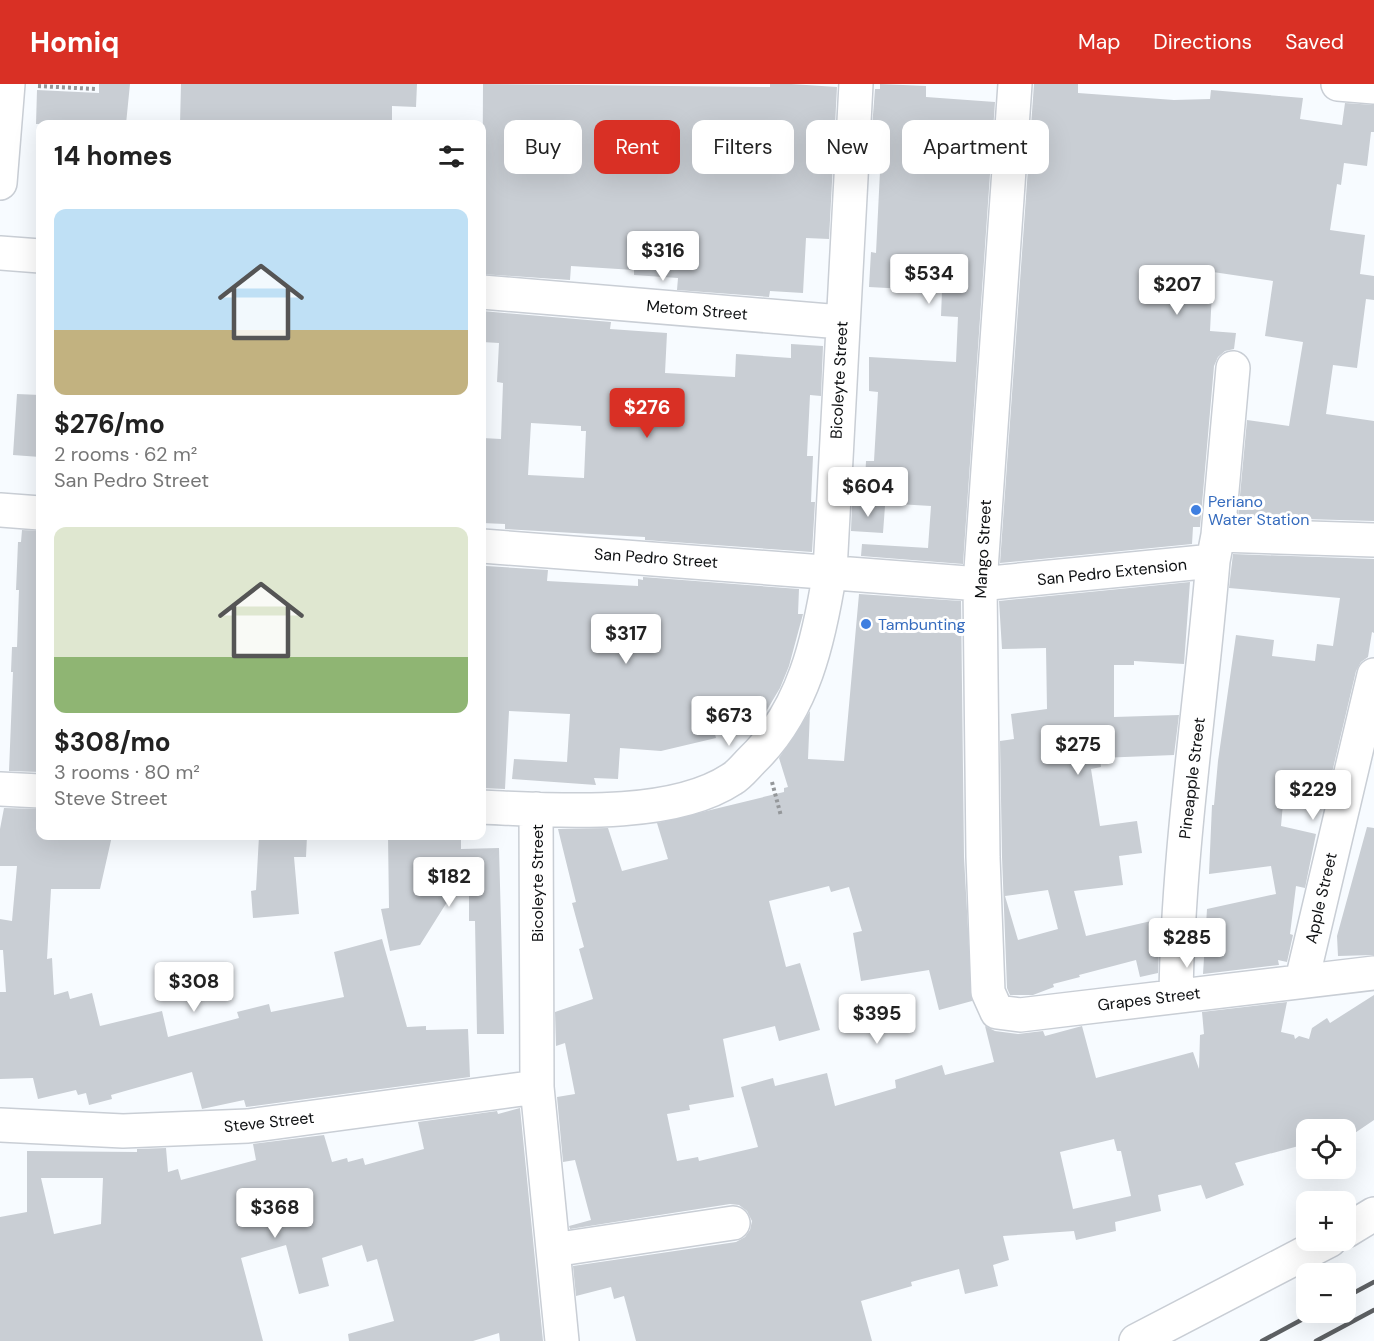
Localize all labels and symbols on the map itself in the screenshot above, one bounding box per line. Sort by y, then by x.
pin: $316 [627,231,699,282]
pin: $534 [893,254,965,305]
pin: $207 [1141,265,1213,316]
street label: Metom Street [645,295,749,325]
street label: Bicoleyte Street [825,320,853,440]
pin: $276 [611,388,683,439]
pin: $604 [832,467,904,518]
place label: Periano Water Station [1208,491,1309,530]
street label: Mango Street [970,499,996,599]
marker: Periano Water Station [1189,503,1203,517]
street label: San Pedro Street [593,543,719,573]
street label: San Pedro Extension [1036,554,1188,590]
pin: $317 [590,614,662,665]
place label: Tambunting [878,614,965,635]
marker: Tambunting [859,617,873,631]
pin: $673 [693,696,765,747]
street label: Pineapple Street [1174,716,1210,840]
pin: $275 [1042,725,1114,776]
pin: $229 [1277,770,1349,821]
street label: Bicoleyte Street [527,824,548,942]
street label: Apple Street [1300,850,1342,946]
pin: $182 [413,857,485,908]
pin: $285 [1151,918,1223,969]
pin: $308 [158,962,230,1013]
street label: Grapes Street [1096,982,1202,1016]
pin: $395 [841,994,913,1045]
street label: Steve Street [223,1107,315,1137]
pin: $368 [239,1188,311,1239]

